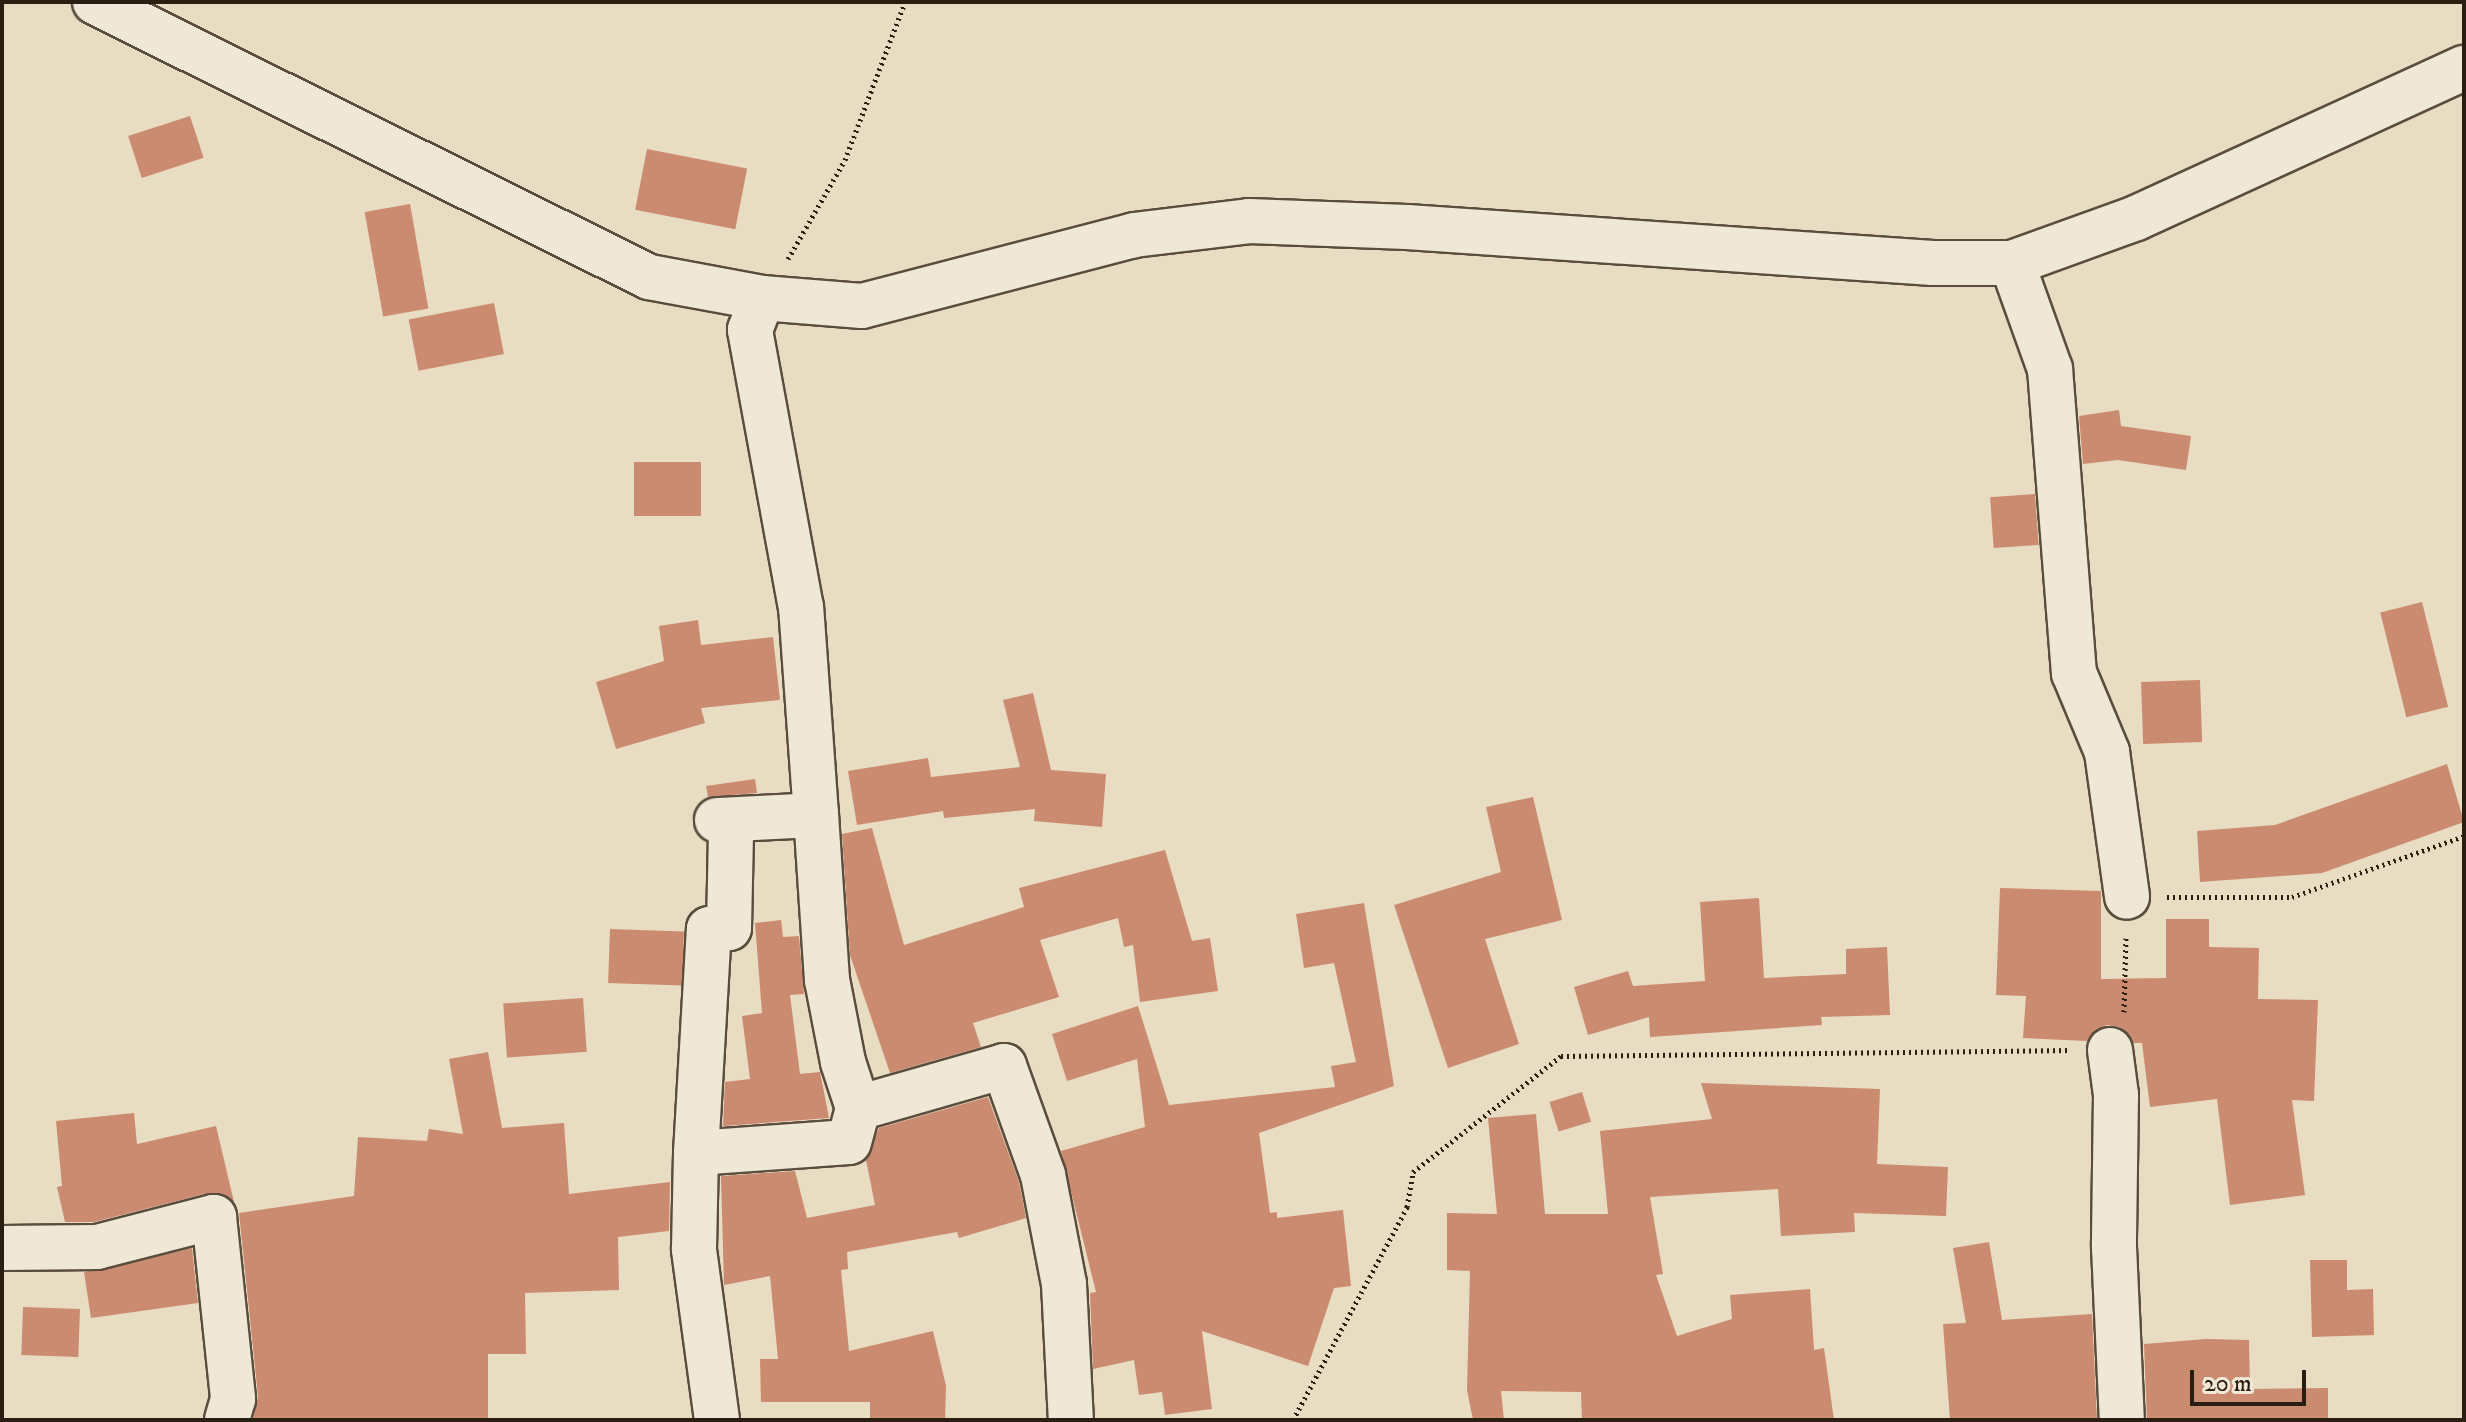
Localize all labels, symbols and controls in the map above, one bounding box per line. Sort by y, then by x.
scale bar [2194,1354,2310,1404]
text: 20 m [2204,1369,2252,1399]

